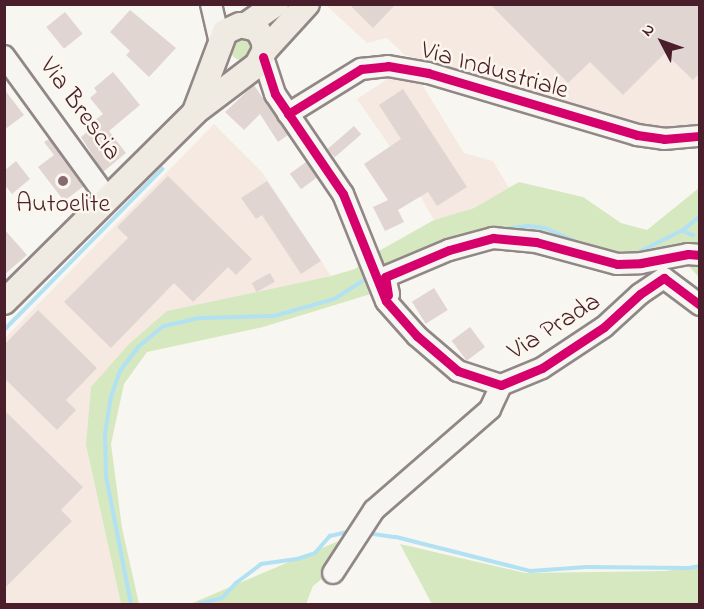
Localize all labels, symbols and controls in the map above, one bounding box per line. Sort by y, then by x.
north arrow [632,12,692,72]
text: N [636,18,661,42]
street label: Via Industriale [417,36,571,108]
street label: Via Brescia [31,53,127,167]
marker: Autoelite [56,174,70,188]
place label: Autoelite [16,190,110,222]
street label: Via Prada [503,287,607,369]

